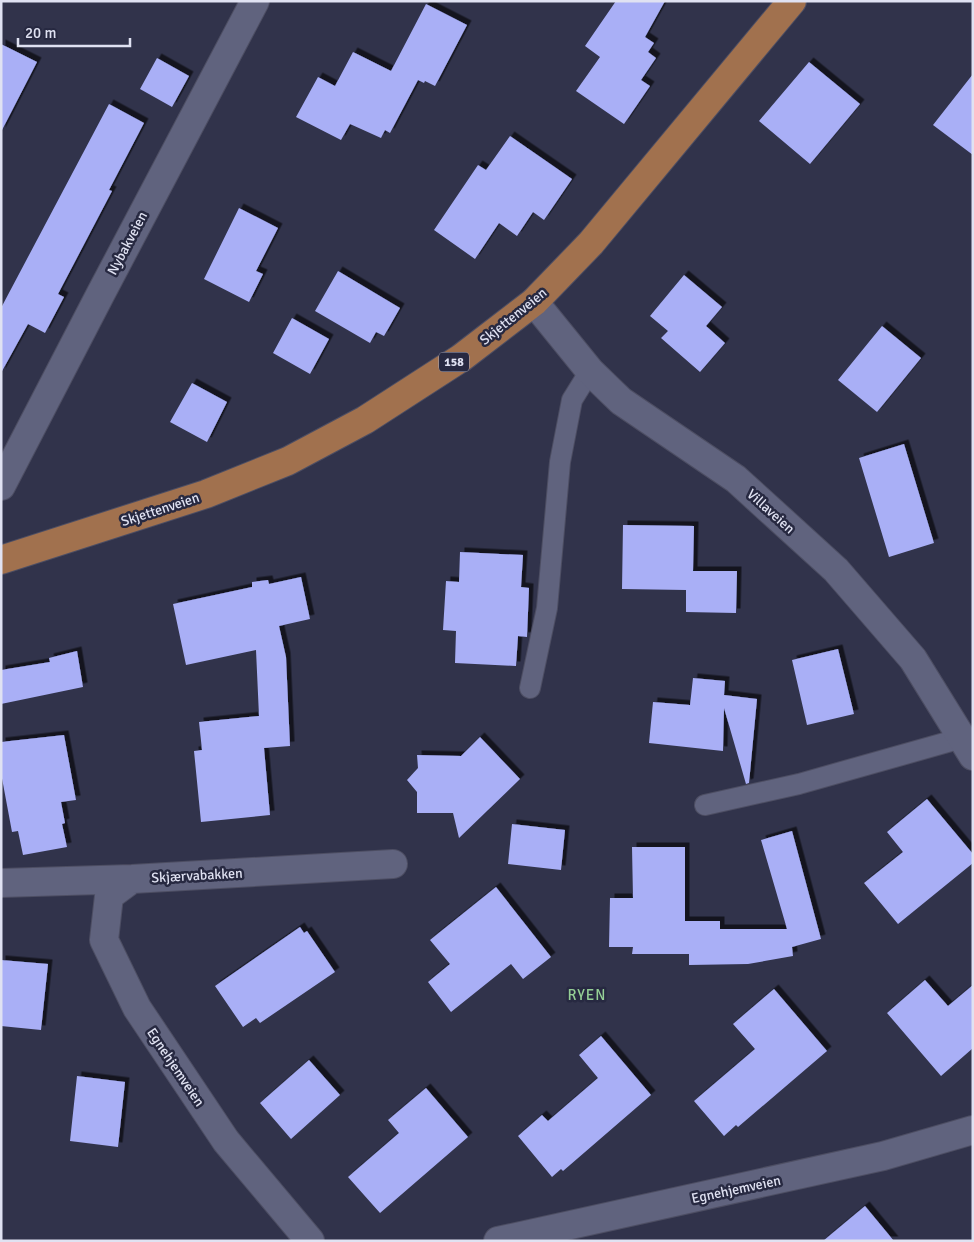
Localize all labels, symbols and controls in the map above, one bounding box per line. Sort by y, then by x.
scale bar [18,15,130,47]
text: 20 m [25,24,56,42]
street label: Nybakveien [104,209,151,278]
street label: Skjettenveien [476,284,550,349]
road number: 158 [439,352,469,372]
street label: Villaveien [743,486,798,537]
street label: Skjettenveien [119,489,201,530]
street label: Skjærvabakken [151,865,243,886]
district label: RYEN [568,986,606,1004]
street label: Egnehjemveien [143,1025,208,1110]
street label: Egnehjemveien [690,1172,782,1207]

